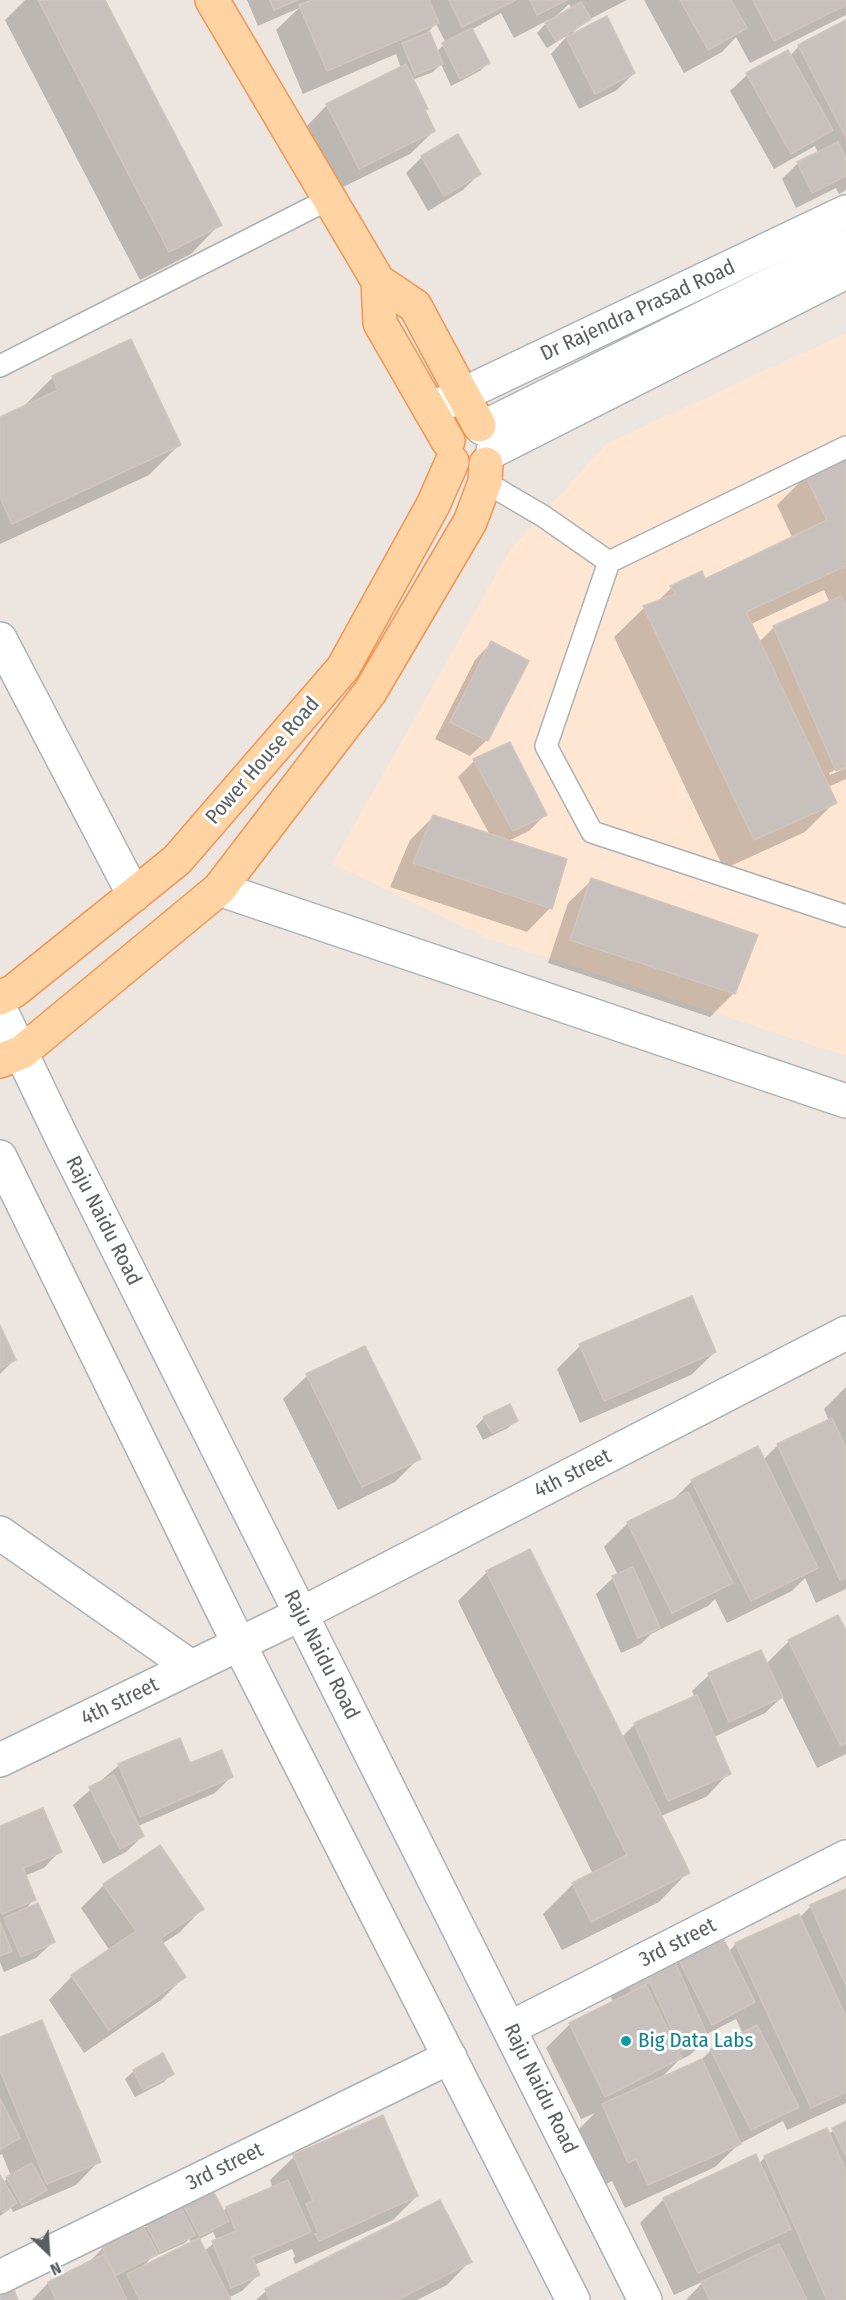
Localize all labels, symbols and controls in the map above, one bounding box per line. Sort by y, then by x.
street label: Dr Rajendra Prasad Road [537,255,739,367]
street label: Power House Road [201,692,325,830]
street label: Raju Naidu Road [60,1152,146,1290]
street label: 4th street [530,1444,616,1504]
street label: Raju Naidu Road [278,1586,364,1724]
street label: 4th street [77,1672,163,1732]
street label: 3rd street [635,1913,721,1973]
street label: Raju Naidu Road [498,2020,582,2158]
place label: Big Data Labs [638,2028,753,2054]
marker: Big Data Labs [619,2034,633,2048]
street label: 3rd street [182,2138,268,2196]
north arrow [18,2222,78,2282]
text: N [47,2258,64,2279]

